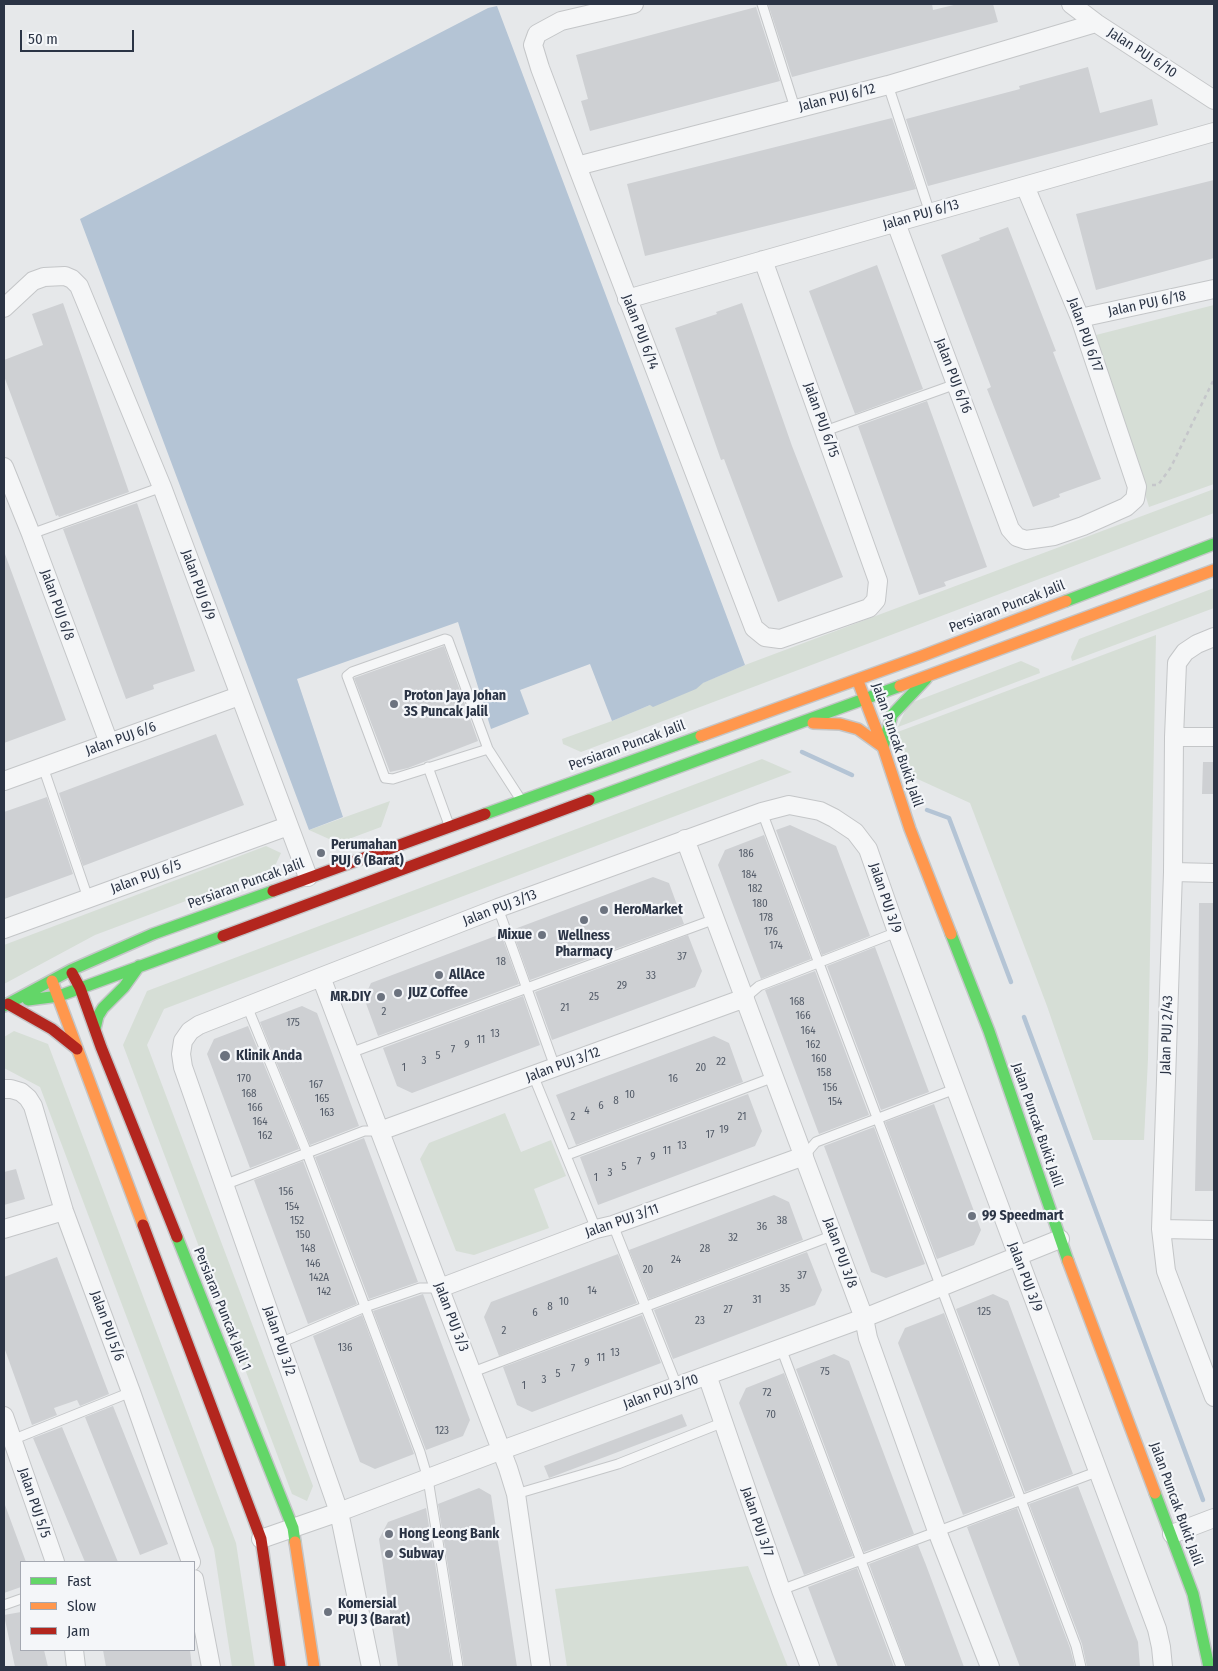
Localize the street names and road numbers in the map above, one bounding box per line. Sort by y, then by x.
street label: Jalan PUJ 6/10 [1104,24,1180,82]
street label: Jalan PUJ 6/12 [797,80,877,116]
street label: Jalan PUJ 6/13 [881,196,961,234]
street label: Jalan PUJ 6/18 [1107,288,1187,320]
street label: Jalan PUJ 6/14 [618,292,662,372]
street label: Jalan PUJ 6/17 [1064,296,1106,374]
street label: Jalan PUJ 6/16 [931,336,975,416]
street label: Jalan PUJ 6/15 [800,380,842,460]
street label: Jalan PUJ 6/9 [177,547,219,623]
street label: Jalan PUJ 6/8 [36,567,78,643]
street label: Persiaran Puncak Jalil [947,577,1067,637]
street label: Jalan Puncak Bukit Jalil [868,681,926,809]
street label: Persiaran Puncak Jalil [567,717,687,775]
street label: Jalan PUJ 6/6 [83,718,159,760]
street label: Persiaran Puncak Jalil [186,855,306,913]
street label: Jalan PUJ 6/5 [109,857,183,897]
street label: Jalan PUJ 3/9 [865,861,905,935]
street label: Jalan PUJ 3/13 [461,886,539,930]
street label: Jalan PUJ 2/43 [1157,995,1177,1075]
street label: Jalan PUJ 3/12 [524,1044,602,1086]
street label: Jalan Puncak Bukit Jalil [1008,1061,1066,1189]
street label: Jalan PUJ 3/11 [583,1201,661,1241]
street label: Jalan PUJ 3/8 [820,1216,860,1290]
street label: Jalan PUJ 3/9 [1004,1240,1046,1314]
street label: Persiaran Puncak Jalil 1 [190,1245,254,1373]
street label: Jalan PUJ 3/3 [430,1280,472,1354]
street label: Jalan PUJ 5/6 [87,1289,127,1363]
street label: Jalan PUJ 3/2 [259,1304,299,1378]
street label: Jalan PUJ 3/10 [621,1371,701,1413]
street label: Jalan Puncak Bukit Jalil [1146,1440,1206,1568]
street label: Jalan PUJ 5/5 [14,1466,54,1540]
street label: Jalan PUJ 3/7 [737,1485,777,1559]

